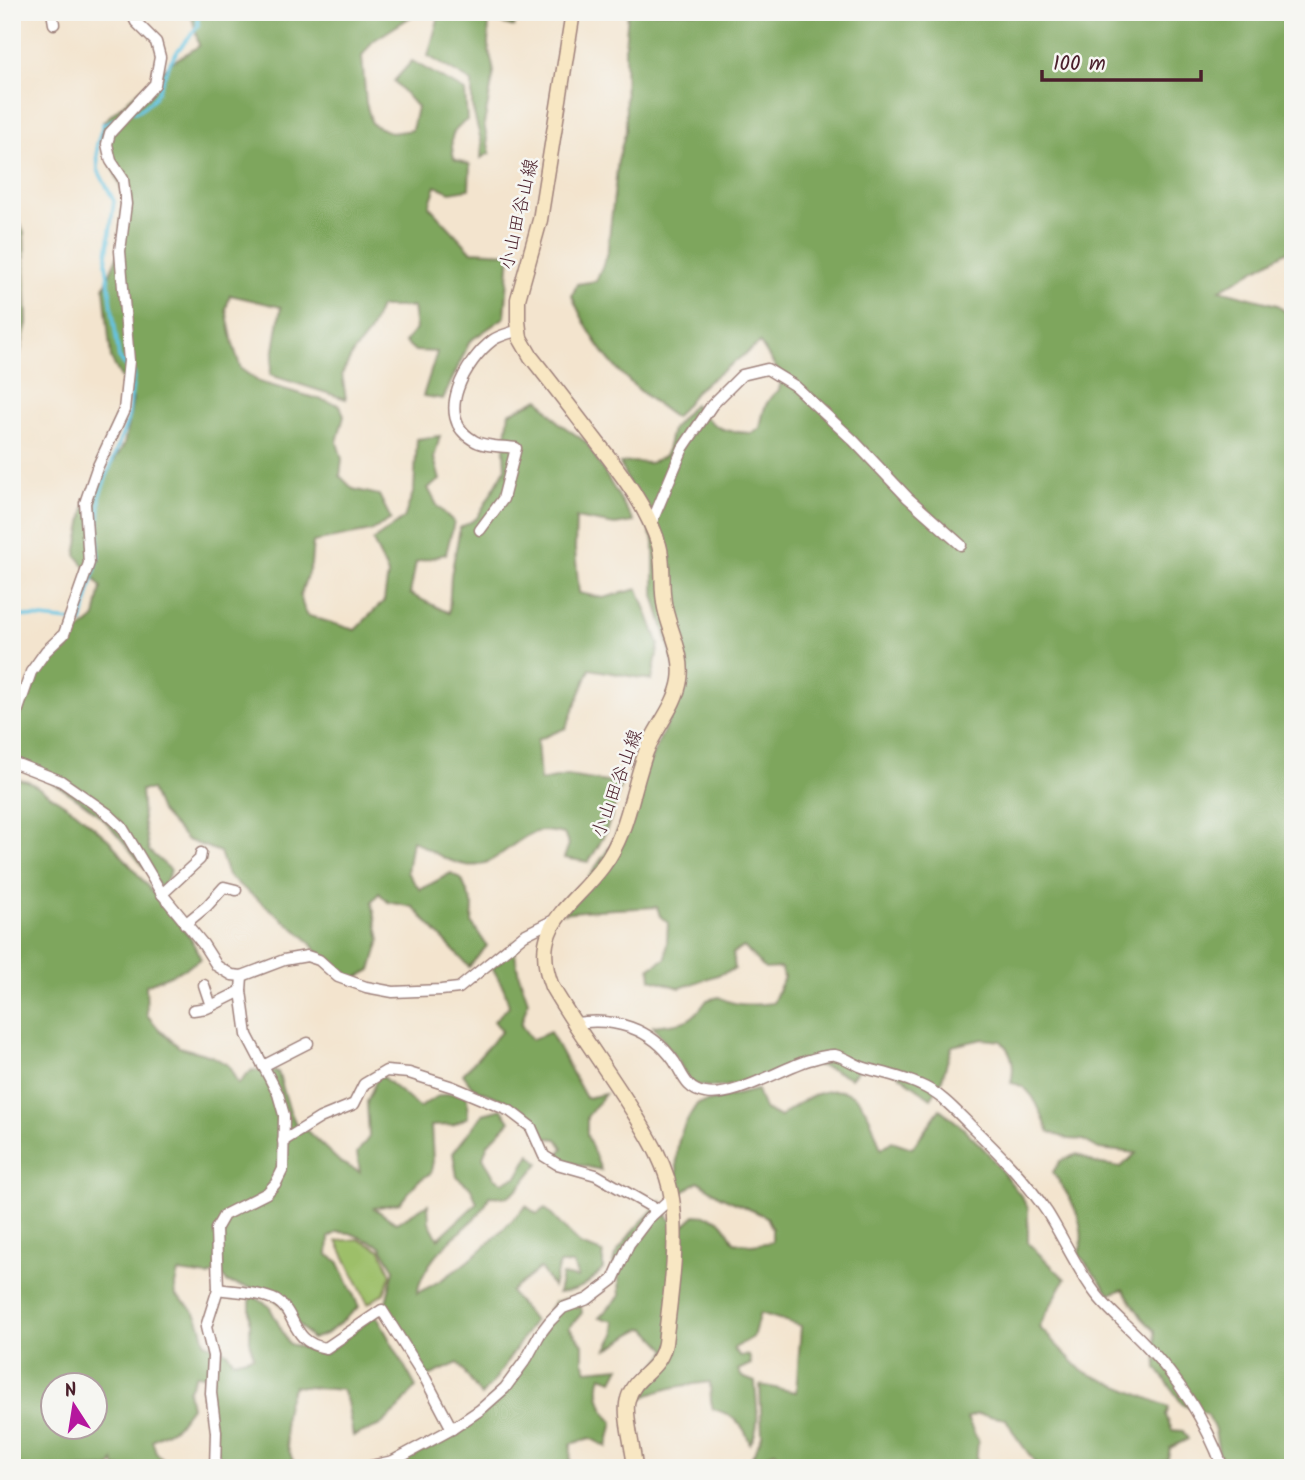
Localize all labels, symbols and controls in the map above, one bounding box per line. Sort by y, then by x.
scale bar [1042,38,1202,82]
text: 100 m [1053,48,1106,81]
street label: 小山田谷山線 [493,156,547,273]
street label: 小山田谷山線 [584,725,651,842]
north arrow [38,1372,108,1442]
text: N [62,1375,80,1407]

